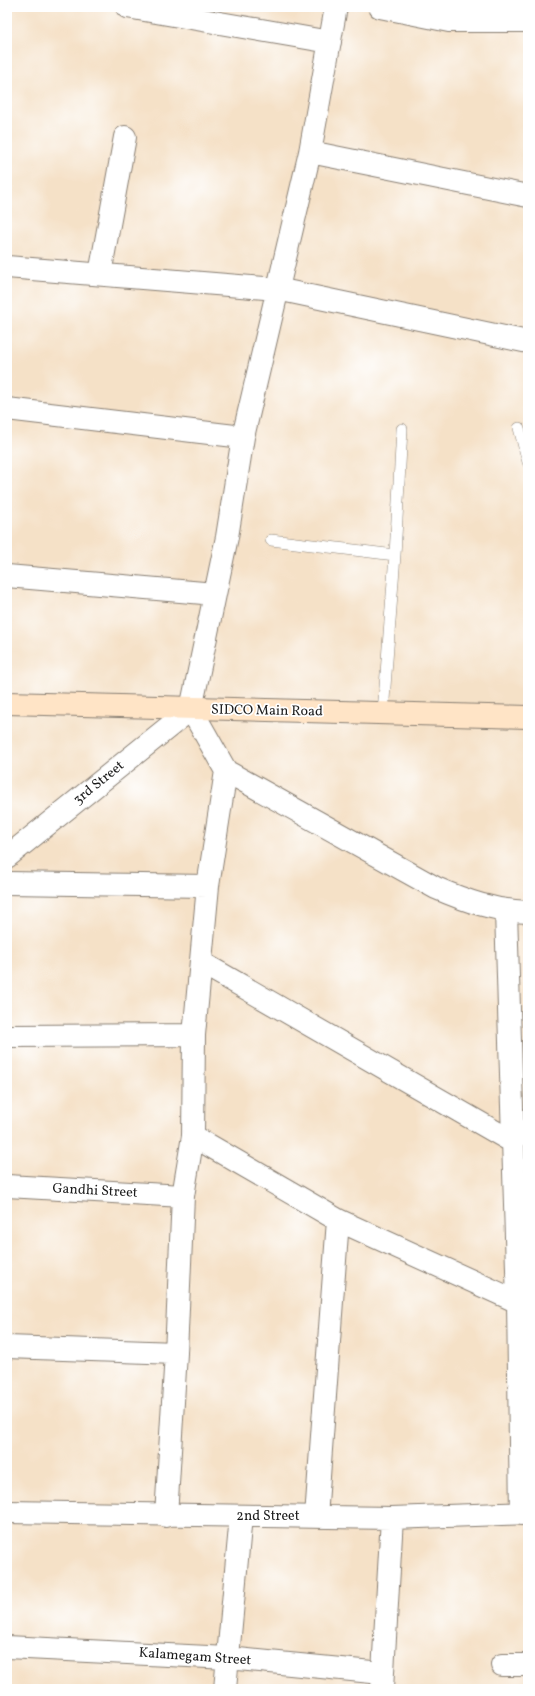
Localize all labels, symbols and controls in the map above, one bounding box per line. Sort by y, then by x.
street label: SIDCO Main Road [211,701,323,721]
street label: 3rd Street [70,757,129,809]
street label: Gandhi Street [52,1179,138,1203]
street label: 2nd Street [236,1507,300,1526]
street label: Kalamegam Street [138,1644,252,1670]

